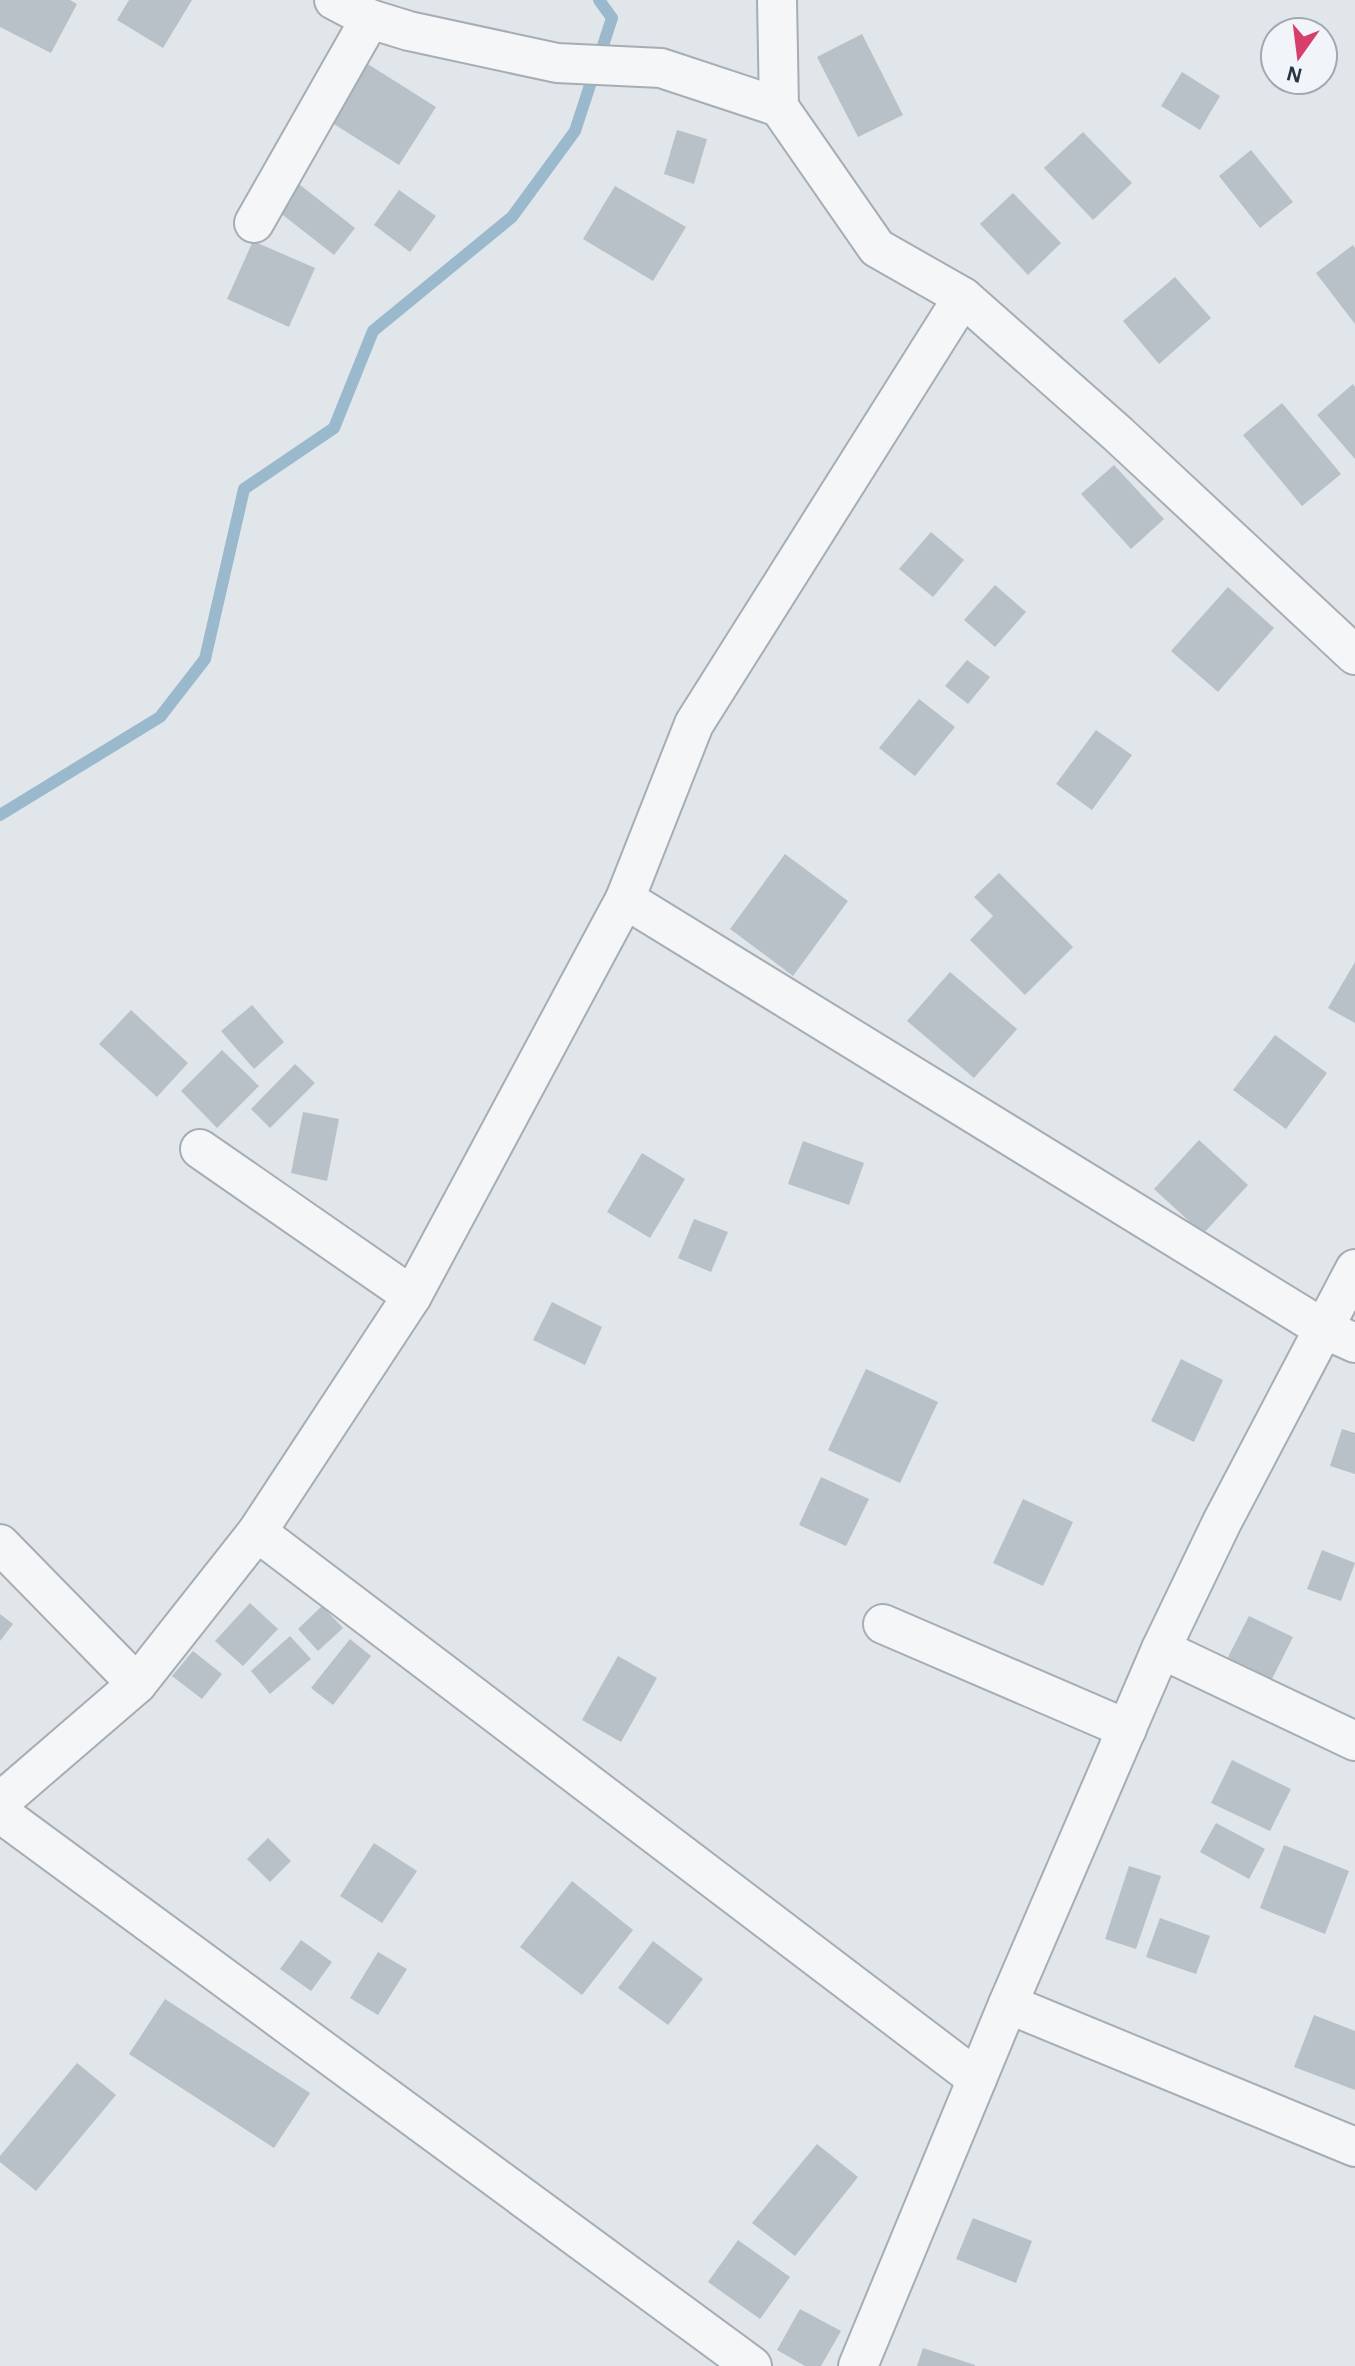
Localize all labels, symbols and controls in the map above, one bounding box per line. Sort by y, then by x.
north arrow [1259,16,1339,96]
text: N [1284,62,1304,87]

